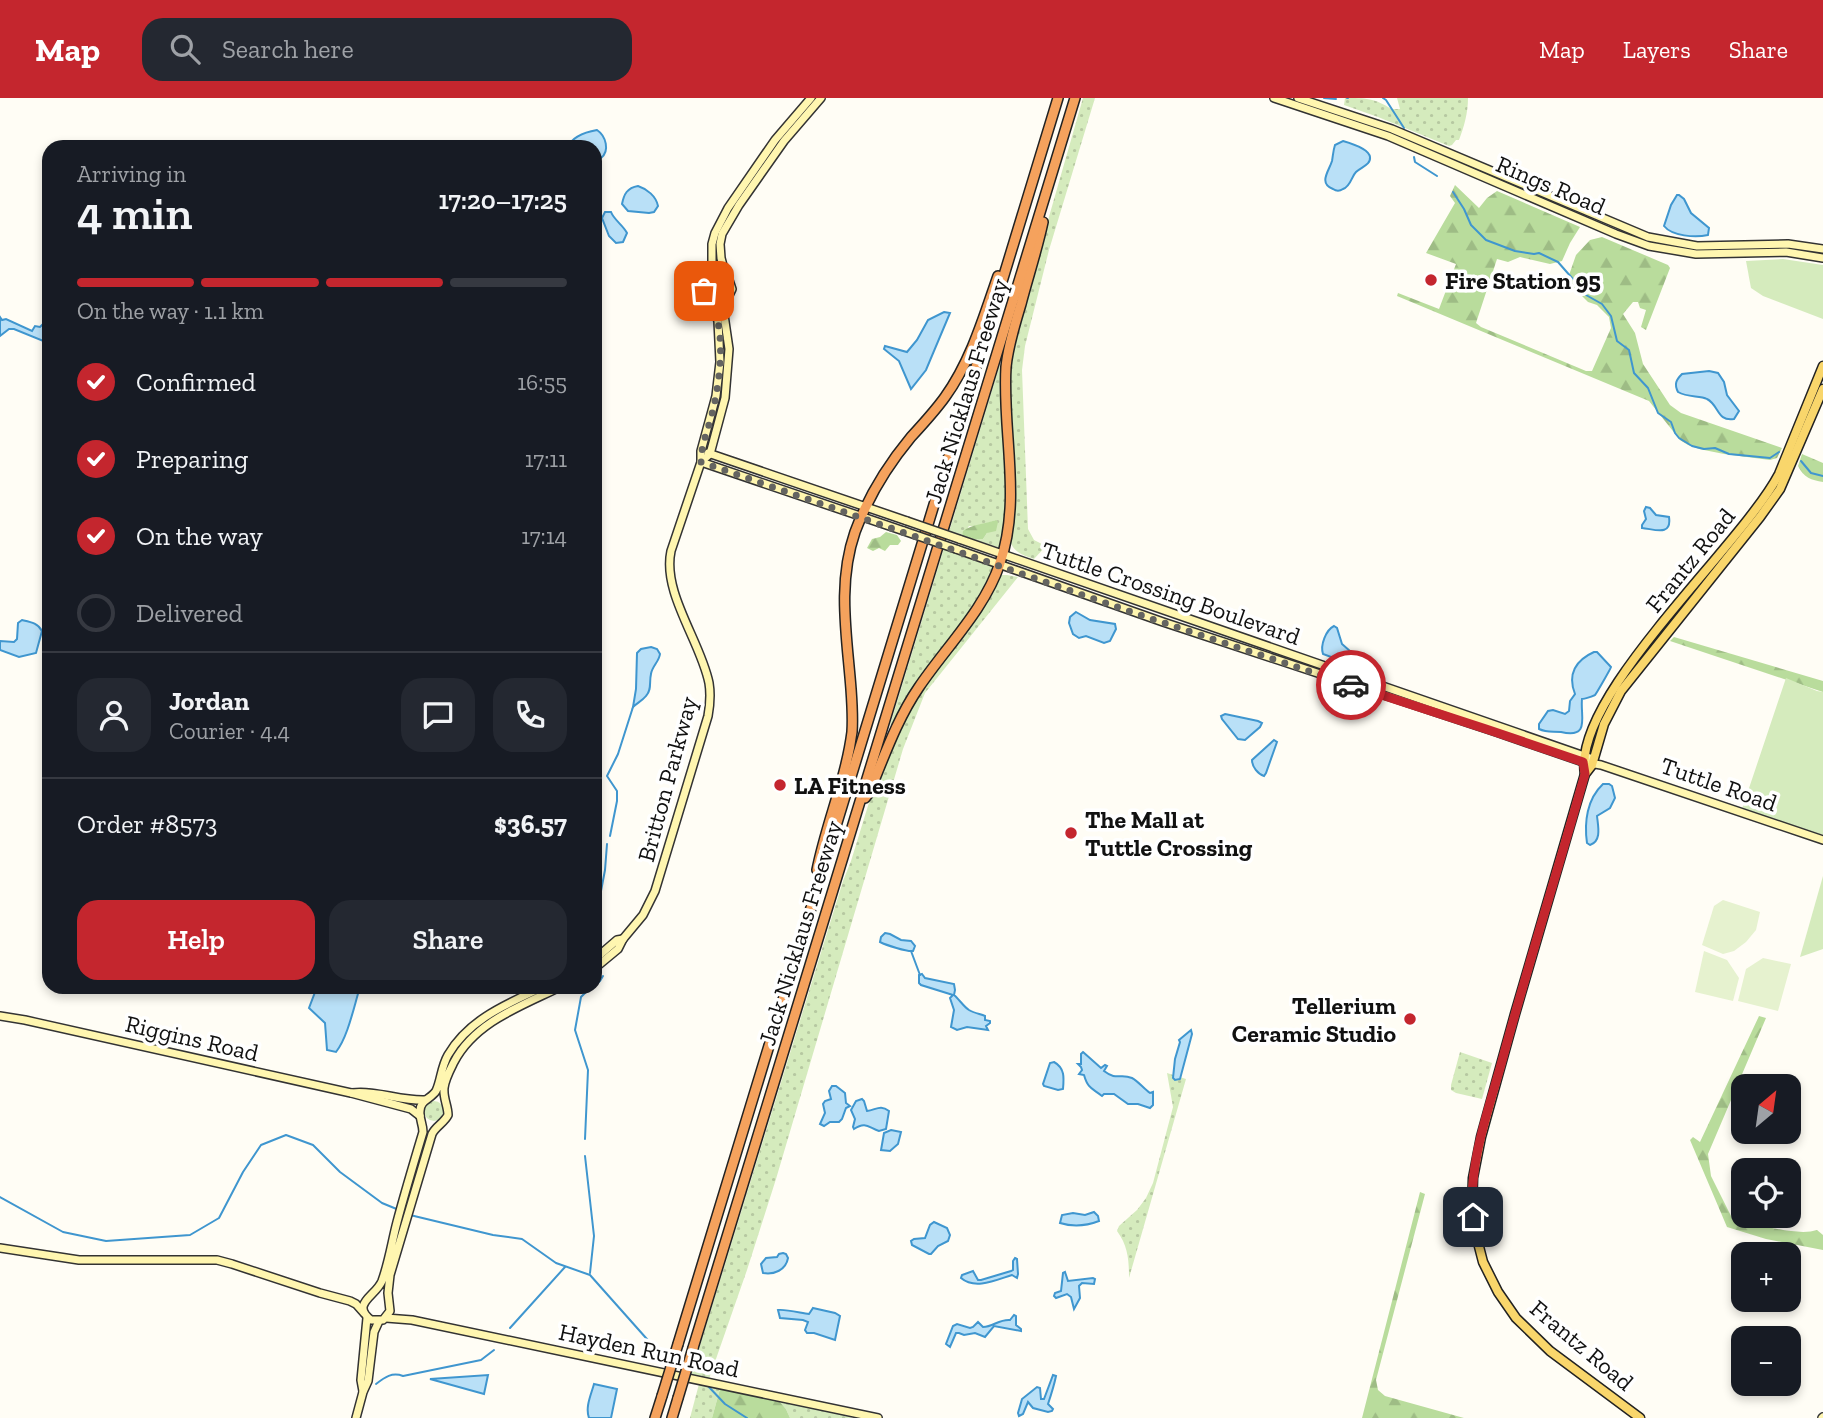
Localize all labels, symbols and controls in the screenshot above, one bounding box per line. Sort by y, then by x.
search box [142,18,632,81]
text: Map [35,30,100,69]
icon: search [166,30,204,68]
text: Search here [222,33,354,65]
text: Map [1539,35,1585,64]
text: Layers [1623,35,1691,64]
text: Share [1729,35,1788,64]
street label: Rings Road [1492,149,1610,221]
text: Arriving in [77,160,186,188]
text: 17:20–17:25 [438,184,567,216]
text: 4 min [77,186,192,241]
pin [674,261,734,321]
place label: Fire Station 95 [1445,266,1601,295]
icon: bag [685,272,723,310]
marker: Fire Station 95 [1423,272,1439,288]
street label: Jack Nicklaus Freeway [918,274,1014,507]
text: On the way · 1.1 km [77,297,264,325]
icon: check [77,363,115,401]
text: Confirmed [136,366,256,398]
text: 16:55 [517,368,567,396]
icon: check [77,440,115,478]
text: Preparing [136,443,248,475]
text: 17:11 [525,445,567,473]
street label: Frantz Road [1639,502,1741,618]
icon: check [77,517,115,555]
text: On the way [136,520,263,552]
text: 17:14 [521,522,567,550]
street label: Tuttle Crossing Boulevard [1038,535,1304,651]
text: Delivered [136,597,243,629]
courier [1316,650,1386,720]
icon: car [1332,666,1370,704]
button: person [77,678,151,752]
button: chat [401,678,475,752]
button: phone [493,678,567,752]
text: Jordan [169,685,249,717]
street label: Britton Parkway [631,692,703,865]
text: Courier · 4.4 [169,717,290,745]
street label: Tuttle Road [1657,751,1781,817]
place label: LA Fitness [794,771,906,800]
marker: LA Fitness [772,777,788,793]
place label: The Mall at Tuttle Crossing [1085,805,1253,862]
text: Order #8573 [77,808,217,840]
text: $36.57 [494,808,567,840]
street label: Jack Nicklaus Freeway [752,816,848,1049]
marker: The Mall at Tuttle Crossing [1063,825,1079,841]
button: Help [77,900,315,980]
button: Share [329,900,567,980]
place label: Tellerium Ceramic Studio [1232,991,1396,1048]
street label: Riggins Road [123,1009,261,1067]
marker: Tellerium Ceramic Studio [1402,1011,1418,1027]
north arrow [1731,1074,1801,1144]
map controls [1731,1074,1801,1396]
button: locate [1731,1158,1801,1228]
pin [1443,1187,1503,1247]
icon: home [1454,1198,1492,1236]
button: + [1731,1242,1801,1312]
street label: Frantz Road [1524,1293,1640,1397]
street label: Hayden Run Road [556,1317,742,1383]
button: − [1731,1326,1801,1396]

